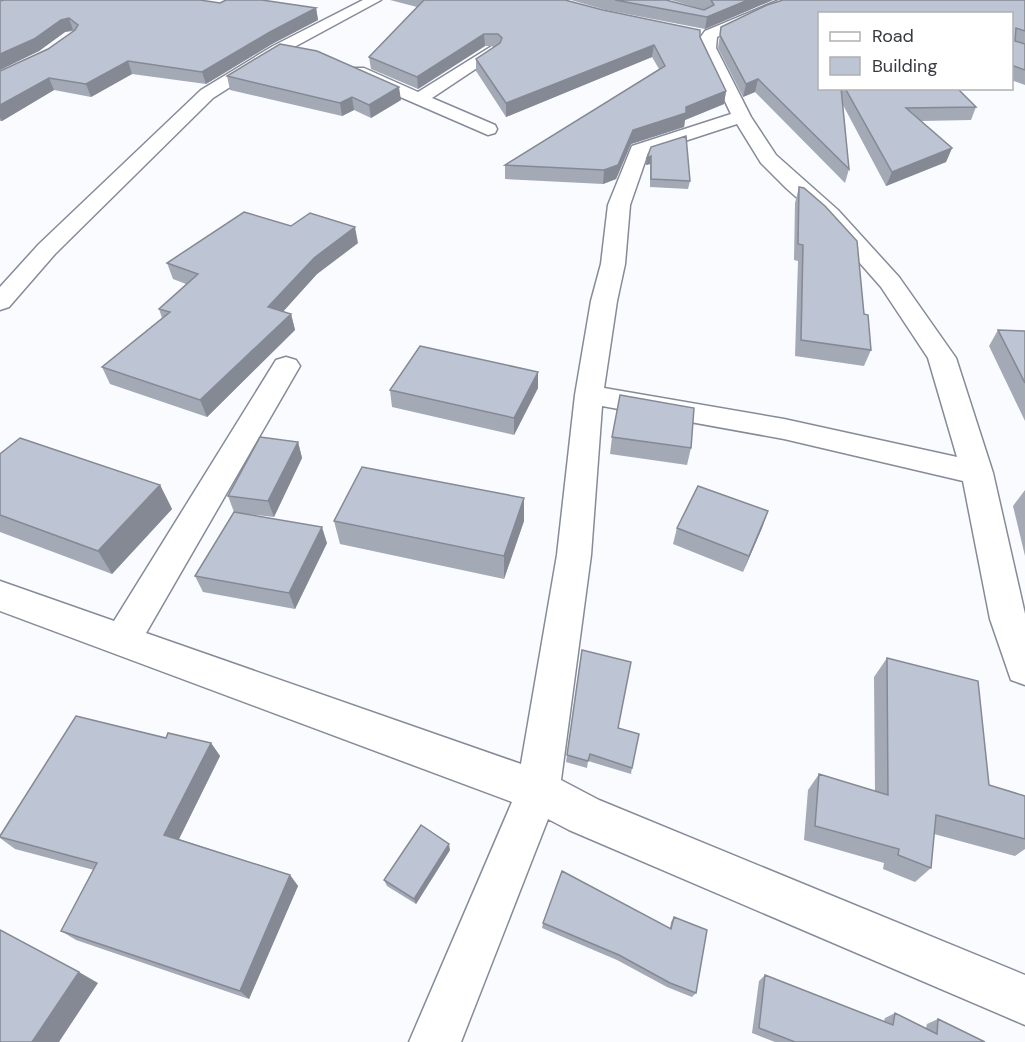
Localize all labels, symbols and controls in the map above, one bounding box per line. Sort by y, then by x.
legend [818,12,1013,90]
text: Road [872,24,914,48]
text: Building [872,54,937,78]

